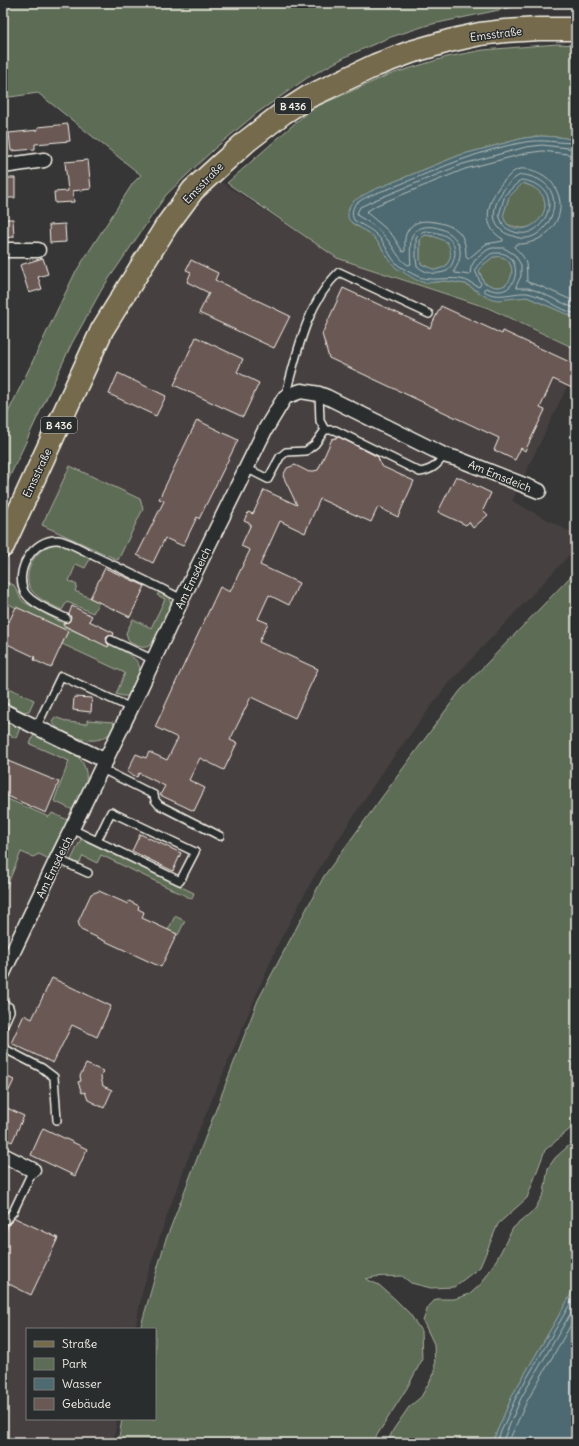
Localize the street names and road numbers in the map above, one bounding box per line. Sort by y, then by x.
street label: Emsstraße [469,24,523,44]
road number: B 436 [275,98,311,114]
street label: Emsstraße [180,159,226,207]
road number: B 436 [41,417,77,433]
street label: Emsstraße [20,446,54,500]
street label: Am Emsdeich [466,457,534,495]
street label: Am Emsdeich [172,545,214,611]
street label: Am Emsdeich [33,834,75,900]

